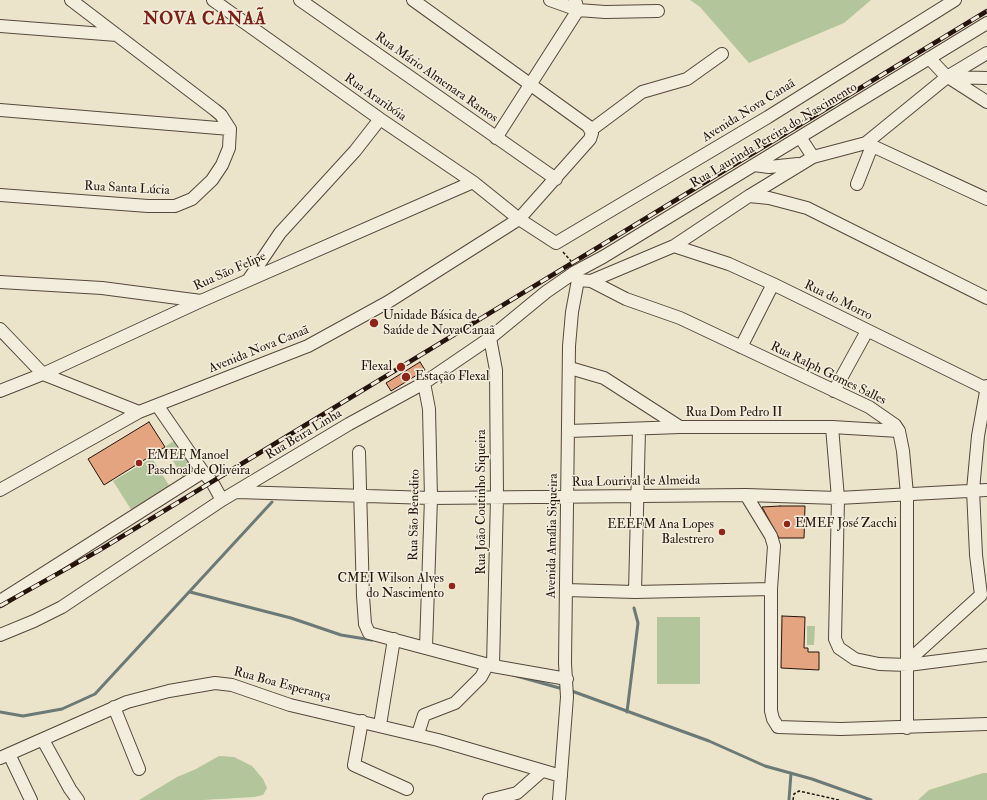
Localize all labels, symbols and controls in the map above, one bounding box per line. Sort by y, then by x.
district label: NOVA CANAÃ [143,10,267,30]
street label: Rua Mário Almenara Ramos [372,30,500,126]
street label: Rua Araribóia [341,71,409,125]
street label: Avenida Nova Canaã [700,76,798,146]
street label: Rua Laurinda Pereira do Nascimento [688,80,860,192]
street label: Rua Santa Lúcia [84,179,170,199]
street label: Rua São Felipe [191,249,269,295]
street label: Rua do Morro [801,278,875,324]
place label: Unidade Básica de Saúde de Nova Canaã [383,308,495,339]
marker: Unidade Básica de Saúde de Nova Canaã [368,317,380,329]
street label: Avenida Nova Canaã [207,323,311,377]
street label: Rua Ralph Gomes Salles [768,339,888,409]
place label: Flexal [361,359,392,375]
marker: Flexal [395,361,407,373]
place label: Estação Flexal [415,369,489,385]
marker: Estação Flexal [400,371,412,383]
street label: Rua Dom Pedro II [685,405,783,421]
street label: Rua Beira Linha [263,406,345,464]
street label: Rua João Coutinho Siqueira [474,429,490,575]
place label: EMEF Manoel Paschoal de Oliveira [147,448,250,479]
marker: EMEF Manoel Paschoal de Oliveira [134,458,144,468]
street label: Rua São Benedito [406,469,424,561]
street label: Avenida Amália Siqueira [544,473,562,599]
street label: Rua Lourival de Almeida [572,473,700,491]
place label: EMEF José Zacchi [795,516,897,532]
place label: EEEFM Ana Lopes Balestrero [607,517,714,548]
marker: EMEF José Zacchi [782,519,792,529]
marker: EEEFM Ana Lopes Balestrero [717,527,727,537]
place label: CMEI Wilson Alves do Nascimento [337,571,444,602]
marker: CMEI Wilson Alves do Nascimento [447,581,457,591]
street label: Rua Boa Esperança [232,665,332,705]

